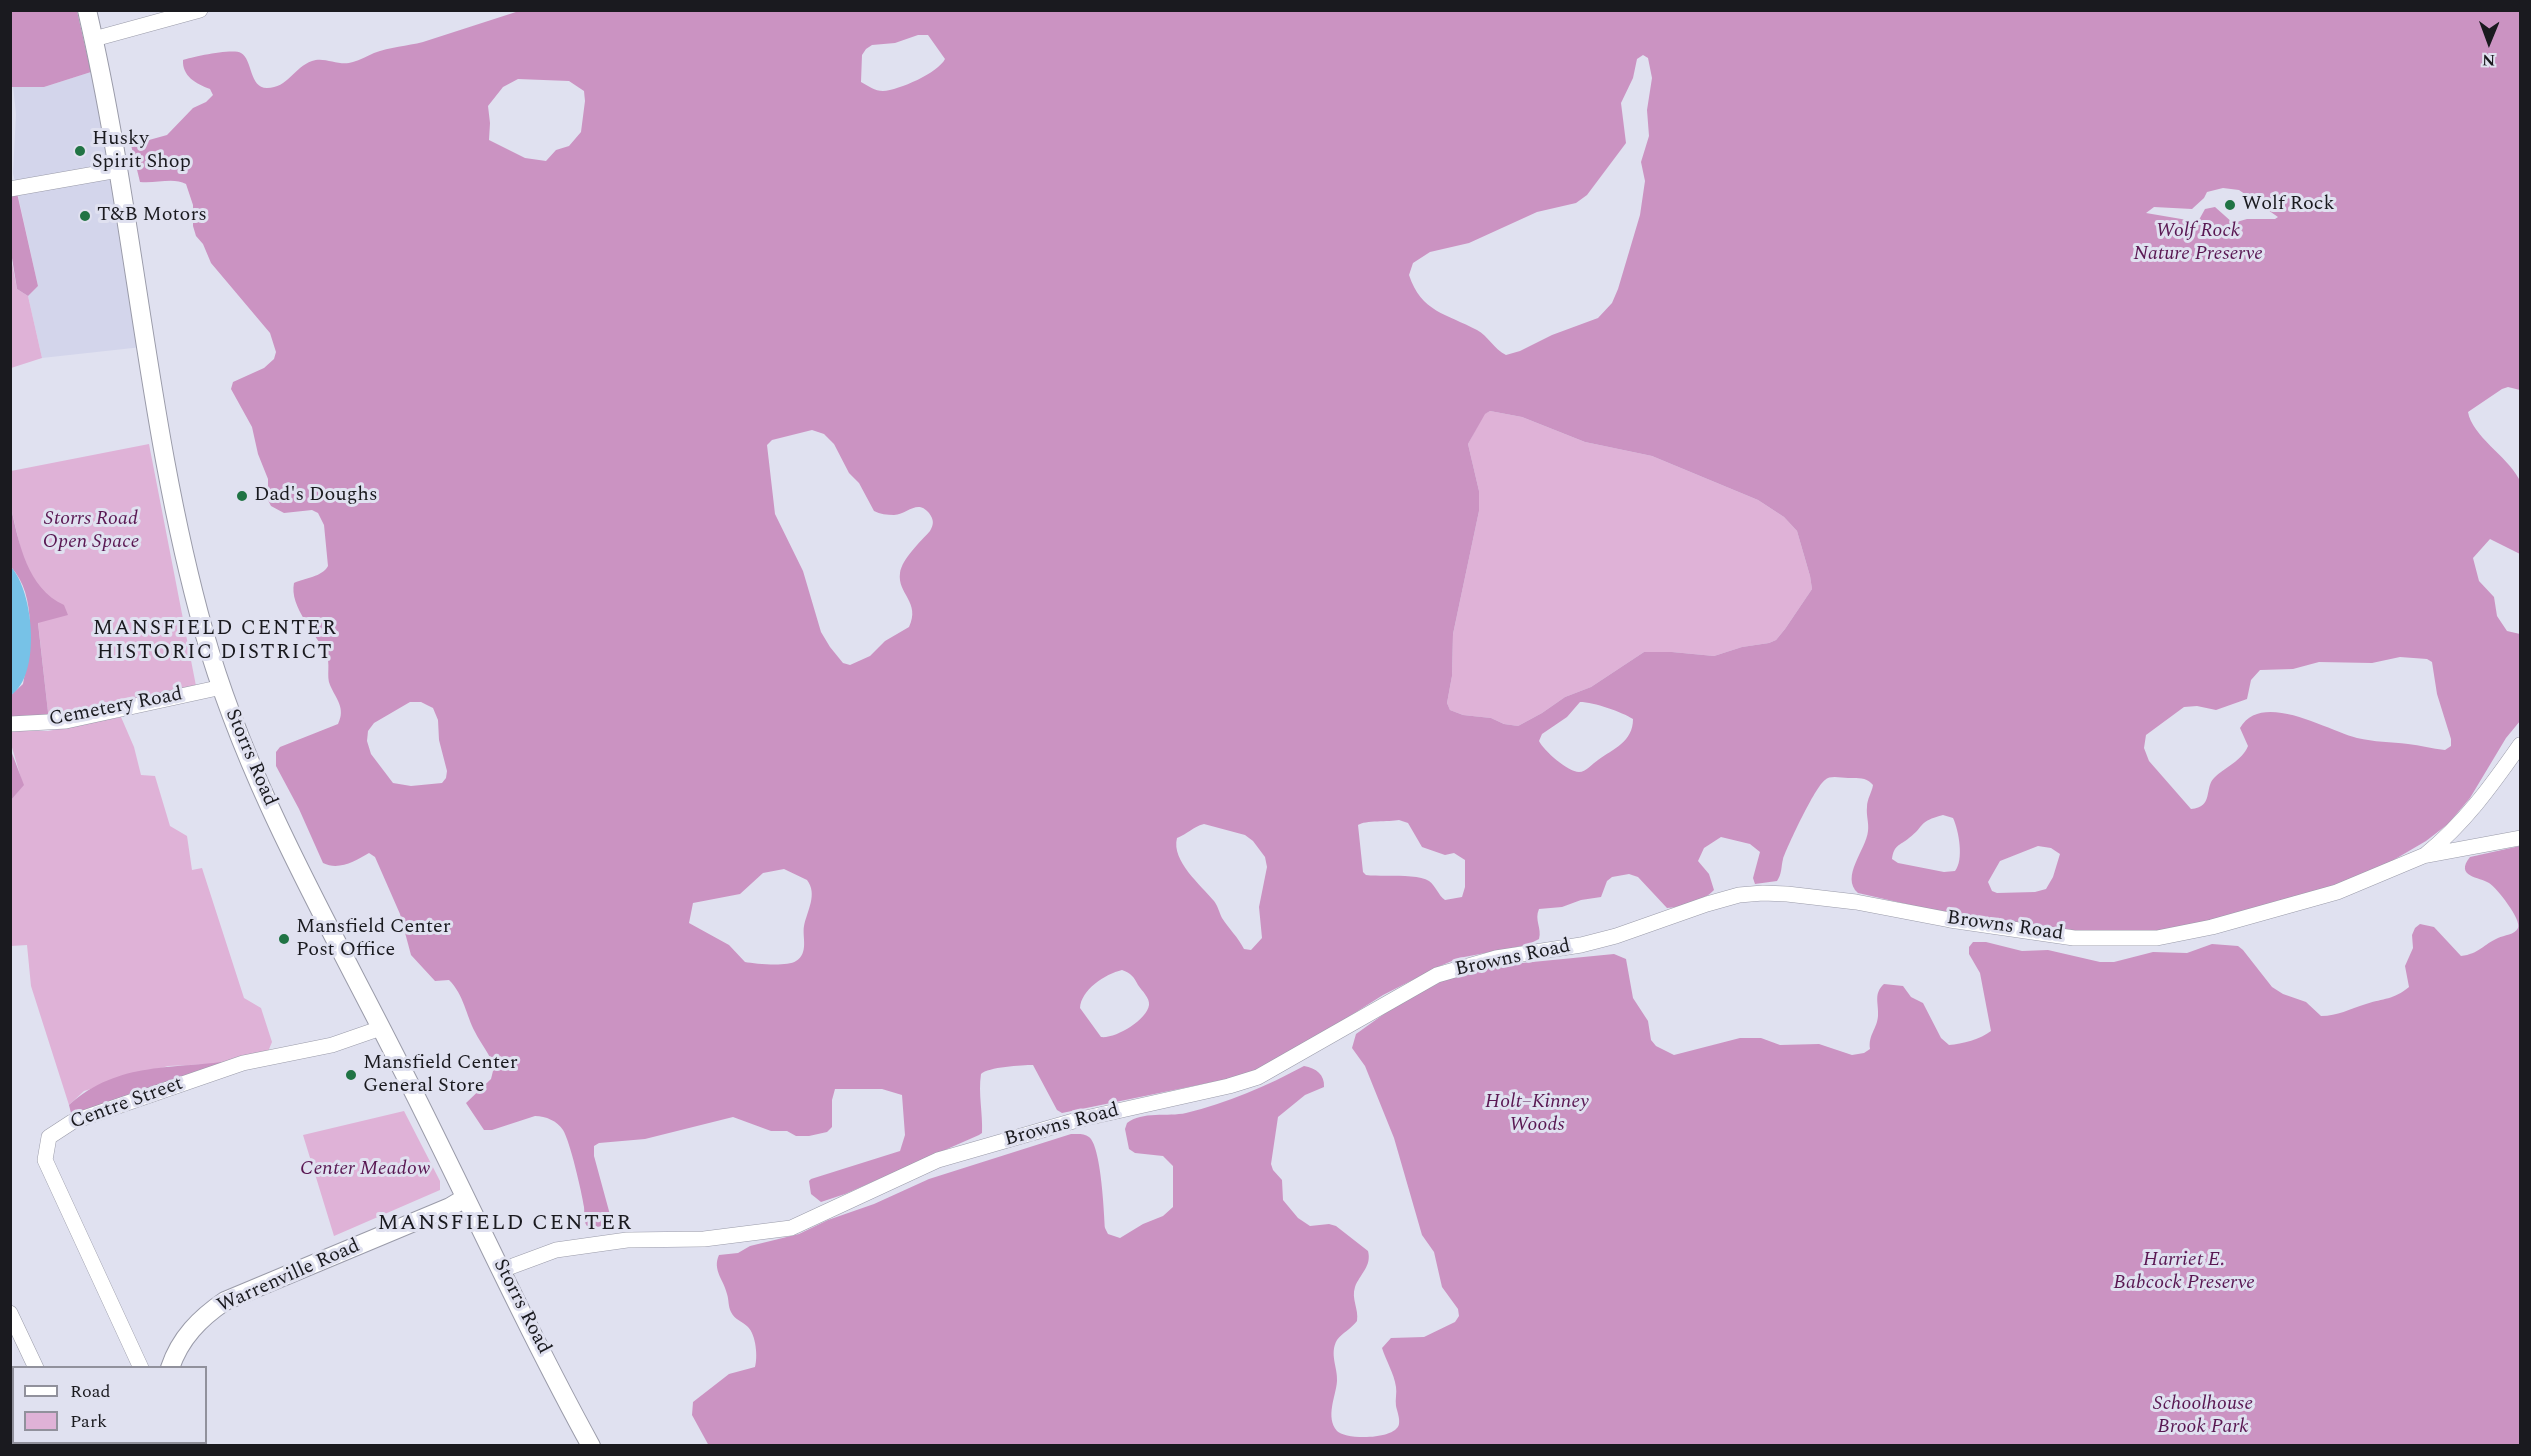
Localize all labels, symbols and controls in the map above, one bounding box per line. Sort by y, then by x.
north arrow [2459,12,2519,72]
text: N [2482,48,2495,72]
place label: Husky Spirit Shop [92,128,191,175]
marker: Husky Spirit Shop [73,144,87,158]
place label: Wolf Rock [2242,193,2335,217]
marker: Wolf Rock [2223,198,2237,212]
place label: T&B Motors [97,204,207,228]
marker: T&B Motors [78,209,92,223]
park label: Wolf Rock Nature Preserve [2133,220,2263,267]
place label: Dad's Doughs [254,484,378,508]
marker: Dad's Doughs [235,489,249,503]
park label: Storrs Road Open Space [43,508,139,555]
district label: MANSFIELD CENTER HISTORIC DISTRICT [93,617,337,667]
street label: Cemetery Road [47,683,185,733]
street label: Storrs Road [219,706,281,810]
street label: Browns Road [1945,907,2065,947]
place label: Mansfield Center Post Office [296,916,451,963]
marker: Mansfield Center Post Office [277,932,291,946]
street label: Browns Road [1453,935,1573,983]
place label: Mansfield Center General Store [363,1052,518,1099]
marker: Mansfield Center General Store [344,1068,358,1082]
street label: Centre Street [67,1073,187,1135]
park label: Holt–Kinney Woods [1485,1091,1589,1138]
street label: Browns Road [1002,1099,1122,1153]
park label: Center Meadow [300,1158,430,1182]
district label: MANSFIELD CENTER [377,1212,633,1238]
street label: Warrenville Road [214,1235,364,1319]
park label: Harriet E. Babcock Preserve [2113,1249,2255,1296]
street label: Storrs Road [487,1256,555,1358]
legend [12,1366,207,1444]
text: Road [70,1378,111,1405]
park label: Schoolhouse Brook Park [2153,1393,2253,1440]
text: Park [70,1408,107,1435]

